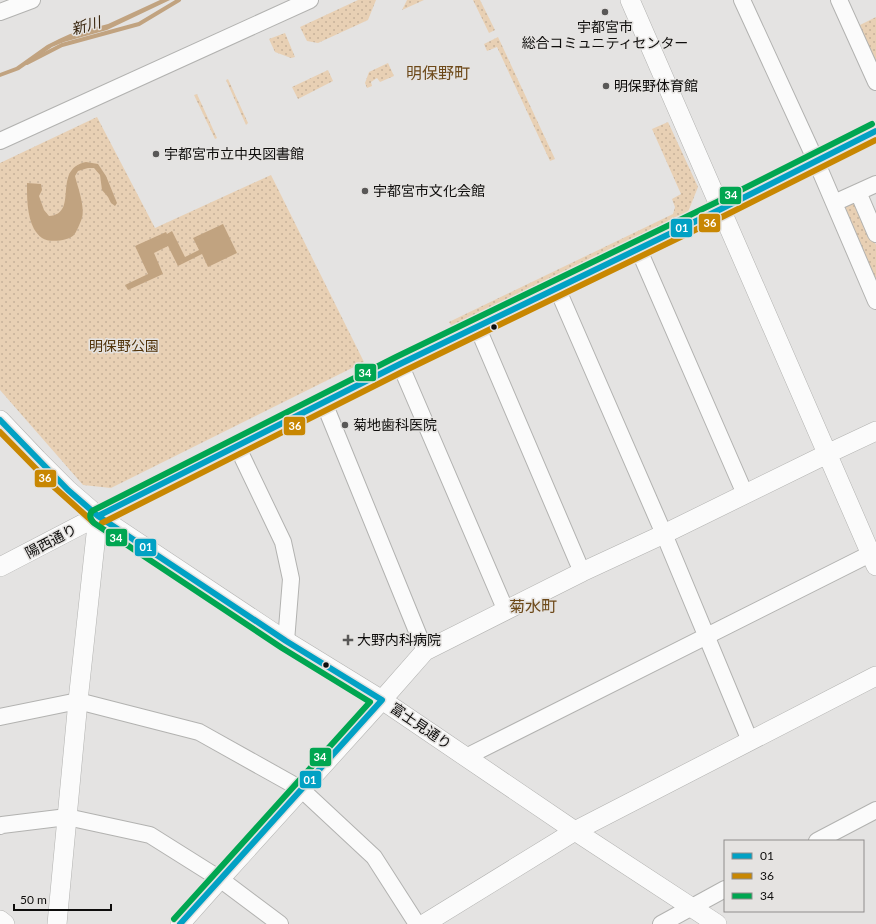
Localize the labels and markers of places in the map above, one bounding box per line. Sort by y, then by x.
marker: 宇都宮市 総合コミュニティセンター [600,7,610,17]
place label: 宇都宮市 総合コミュニティセンター [521,18,689,51]
place label: 明保野体育館 [614,77,698,94]
marker: 明保野体育館 [601,81,611,91]
place label: 宇都宮市立中央図書館 [164,145,304,162]
marker: 宇都宮市立中央図書館 [151,149,161,159]
place label: 宇都宮市文化会館 [373,182,485,199]
marker: 宇都宮市文化会館 [360,186,370,196]
unlabelled marker [489,322,499,332]
place label: 菊地歯科医院 [353,416,437,433]
marker: 菊地歯科医院 [340,420,350,430]
place label: 大野内科病院 [357,631,441,648]
marker: 大野内科病院 [342,634,354,646]
unlabelled marker [321,660,331,670]

